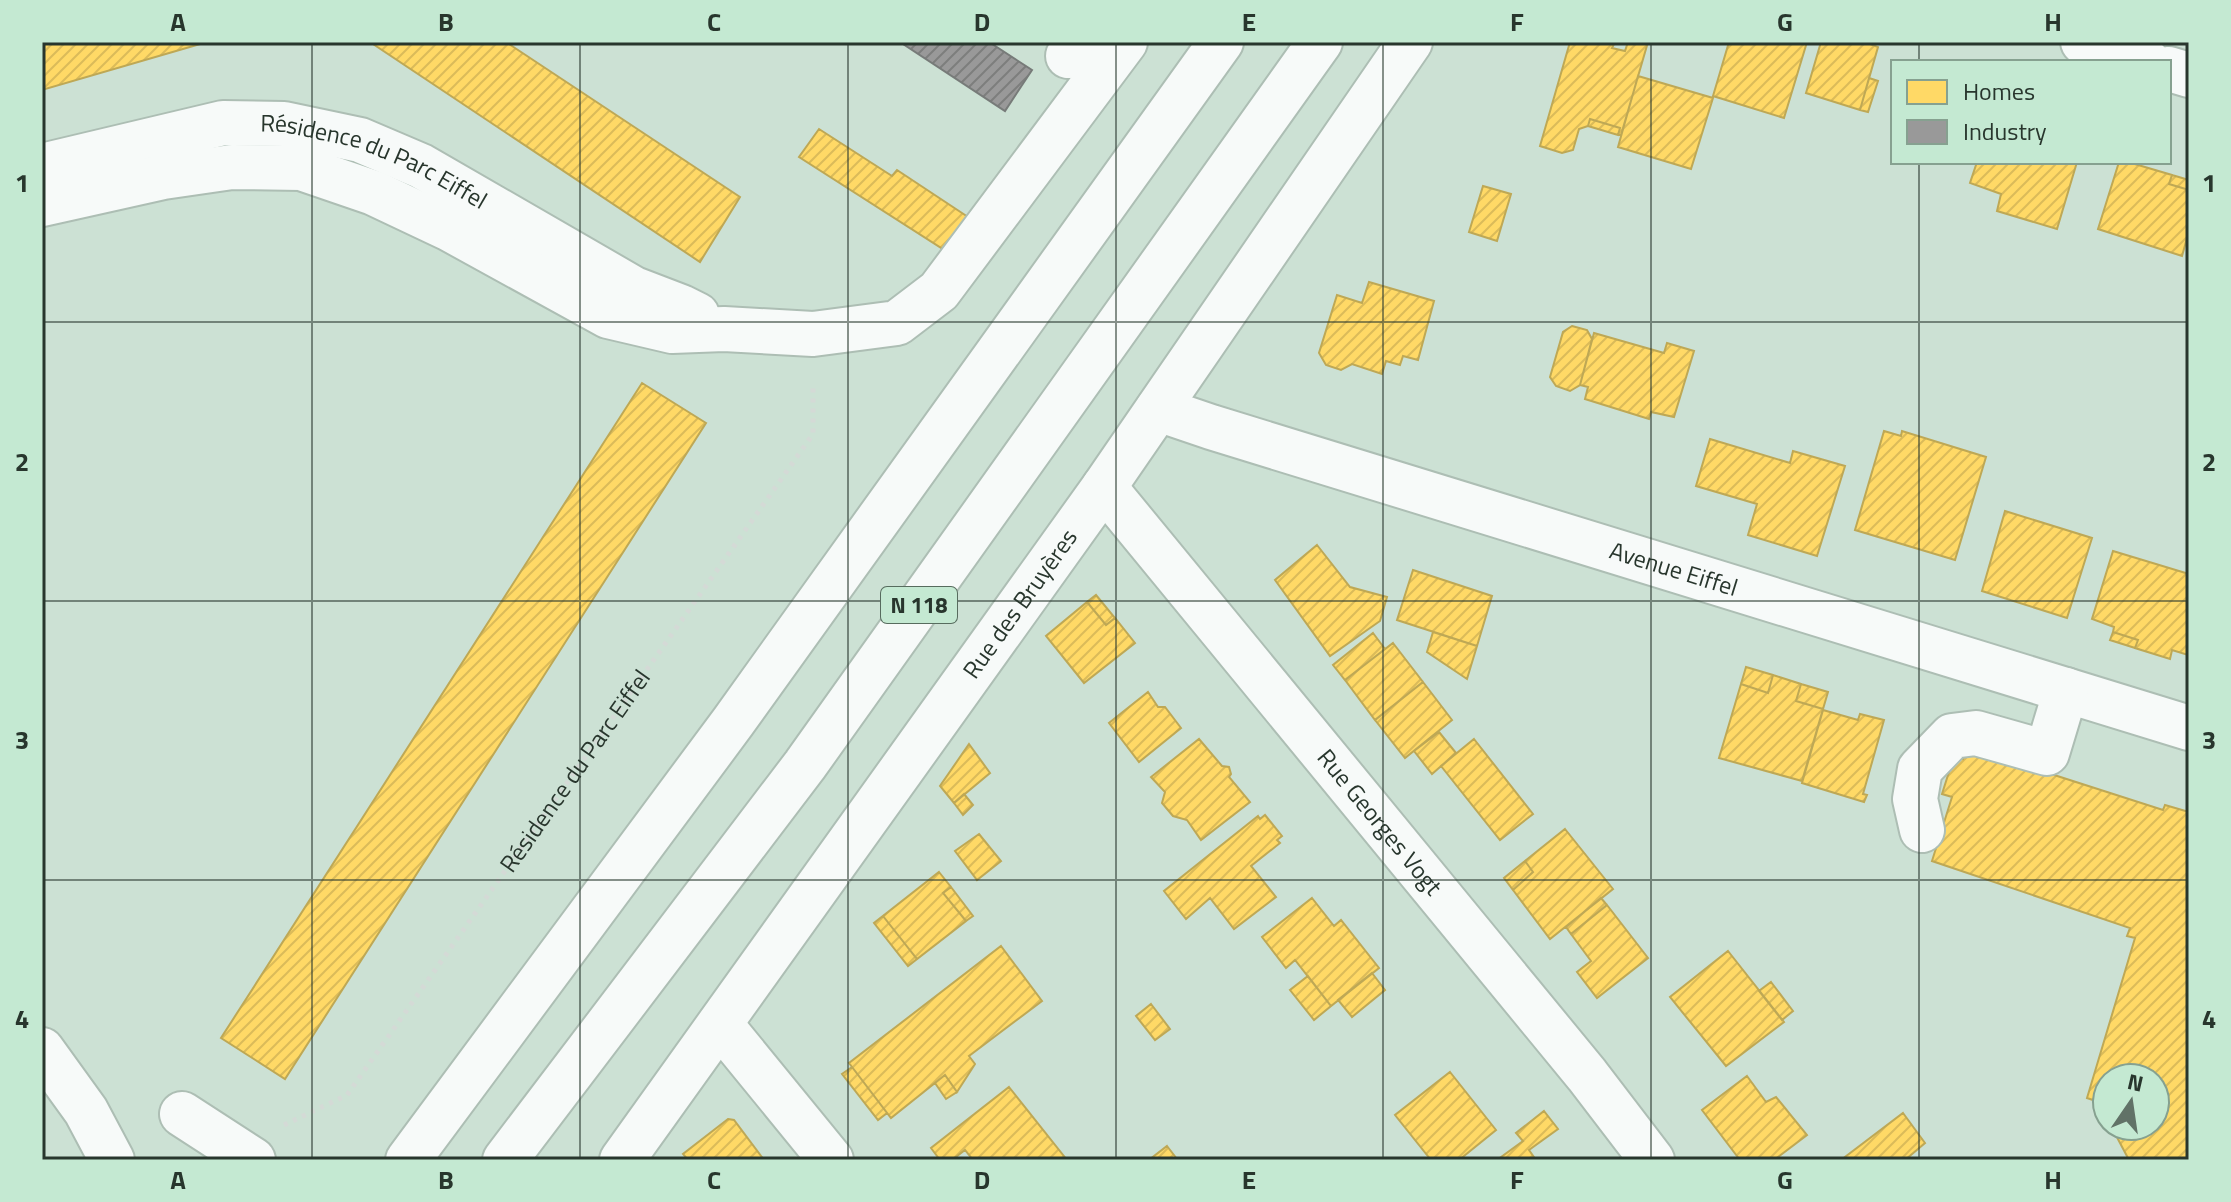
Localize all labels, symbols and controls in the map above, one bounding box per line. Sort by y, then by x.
text: A [170,2,186,41]
text: B [438,2,454,41]
text: C [707,2,721,41]
text: D [974,2,990,41]
text: E [1242,2,1256,41]
text: F [1510,2,1524,41]
text: G [1777,2,1793,41]
text: H [2044,2,2062,41]
legend [1891,60,2171,164]
text: Homes [1963,73,2035,109]
street label: Résidence du Parc Eiffel [260,105,494,218]
text: Industry [1963,113,2047,149]
text: 1 [15,163,29,202]
text: 1 [2202,163,2216,202]
text: 2 [15,442,29,481]
text: 2 [2202,442,2216,481]
street label: Rue des Bruyères [953,521,1086,686]
street label: Avenue Eiffel [1605,532,1742,605]
road number: N 118 [881,587,957,623]
street label: Résidence du Parc Eiffel [490,662,659,880]
text: 3 [15,720,29,759]
text: 3 [2202,720,2216,759]
street label: Rue Georges Vogt [1309,741,1452,903]
text: 4 [15,999,29,1038]
text: 4 [2202,999,2216,1038]
north arrow [2091,1062,2171,1142]
text: N [2124,1064,2147,1101]
text: A [170,1160,186,1199]
text: B [438,1160,454,1199]
text: C [707,1160,721,1199]
text: D [974,1160,990,1199]
text: E [1242,1160,1256,1199]
text: F [1510,1160,1524,1199]
text: G [1777,1160,1793,1199]
text: H [2044,1160,2062,1199]

